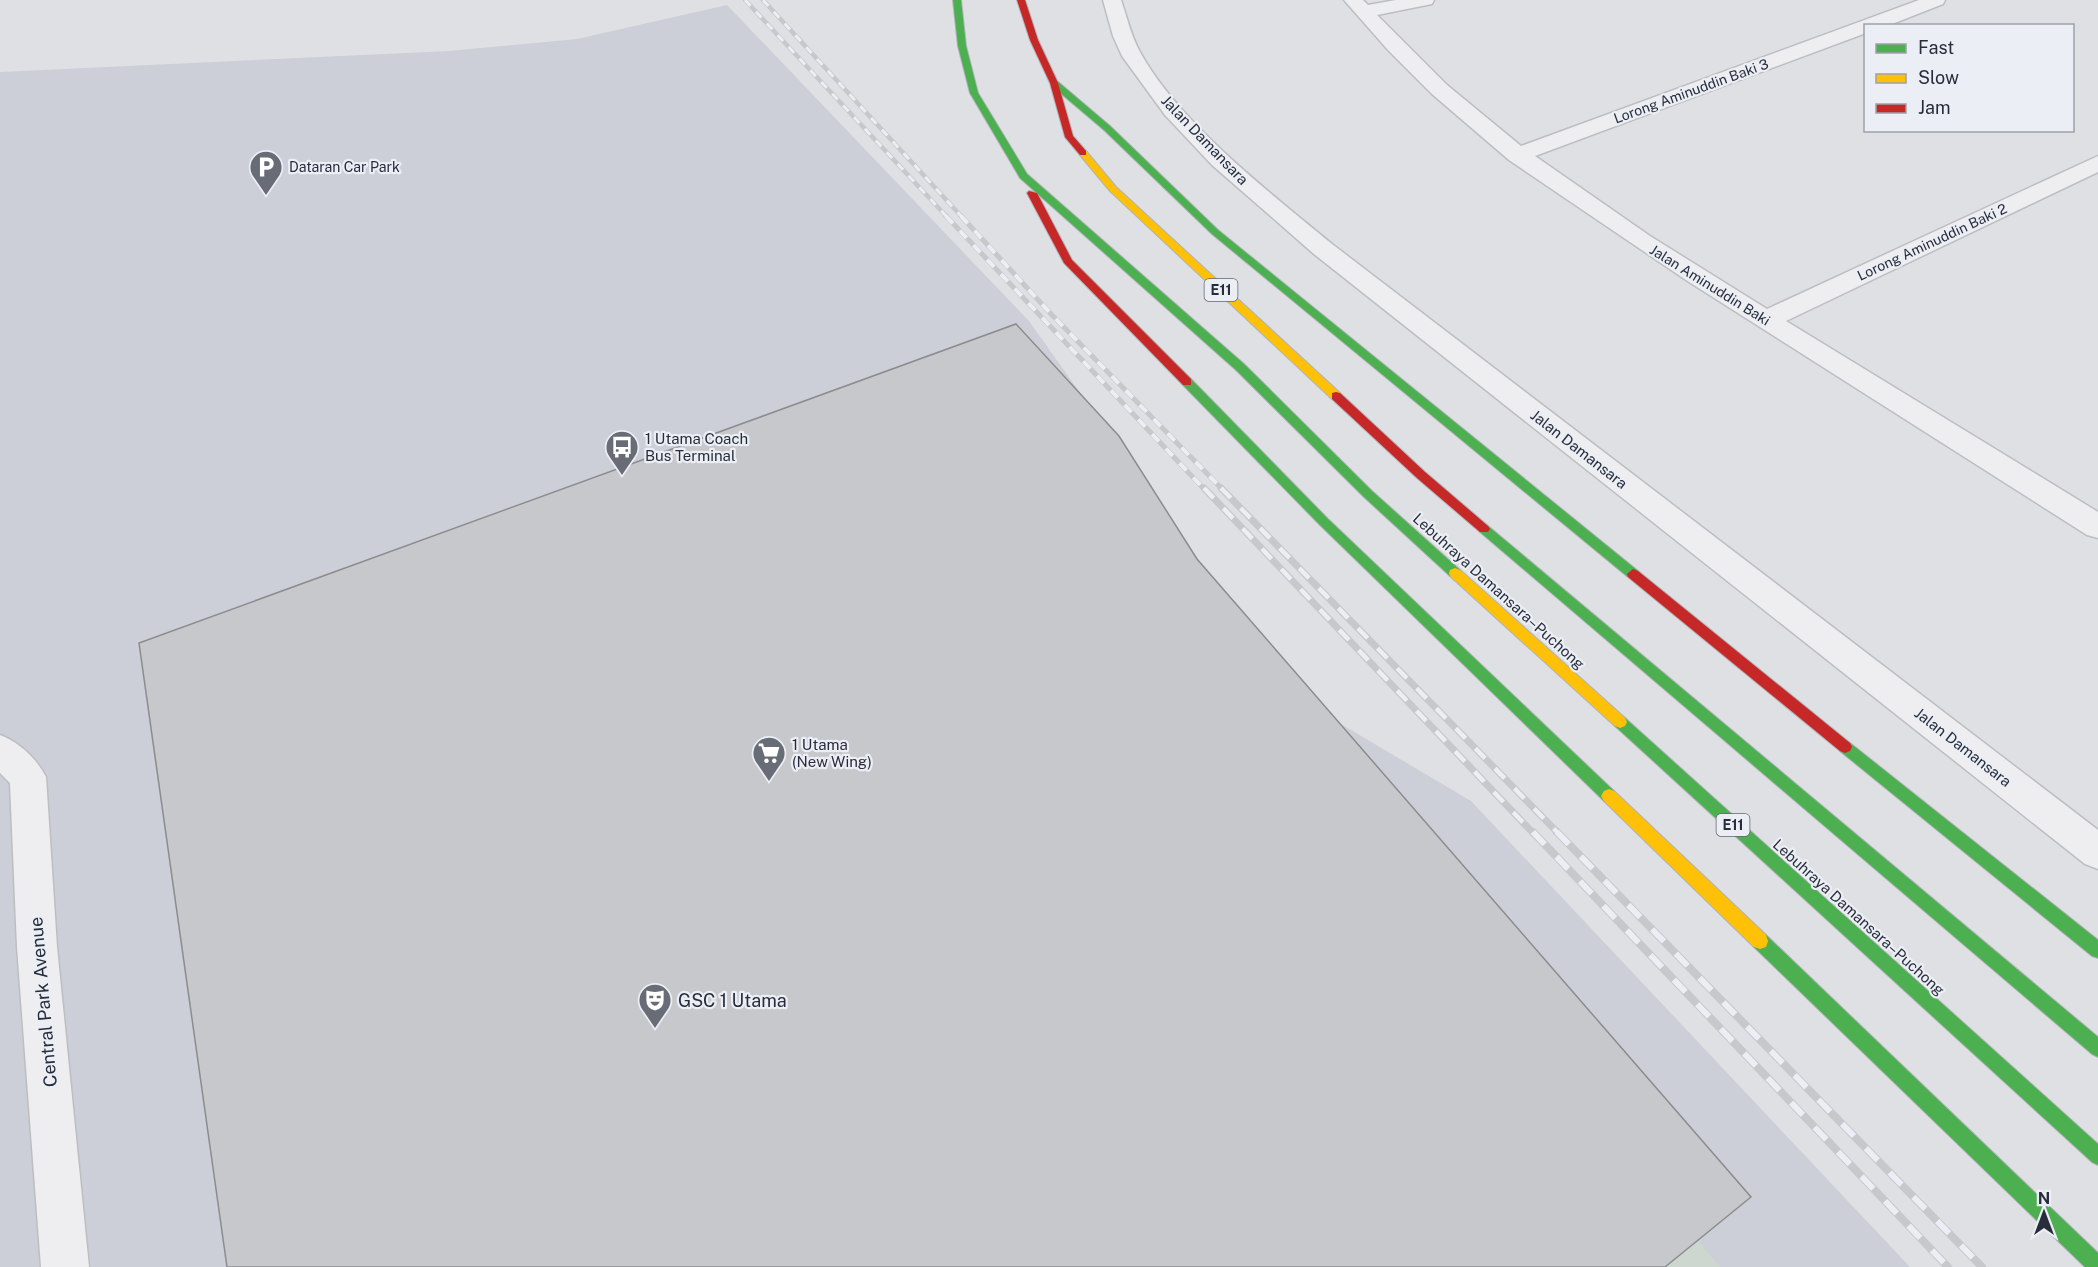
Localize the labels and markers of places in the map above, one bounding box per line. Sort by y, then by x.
parking icon: Dataran Car Park [248,149,284,196]
place label: Dataran Car Park [289,159,400,175]
bus stop icon: 1 Utama Coach Bus Terminal [604,429,640,476]
place label: 1 Utama Coach Bus Terminal [645,430,748,464]
supermarket icon: 1 Utama (New Wing) [751,735,787,782]
place label: 1 Utama (New Wing) [792,736,872,770]
theatre icon: GSC 1 Utama [637,982,673,1029]
place label: GSC 1 Utama [678,990,787,1011]

